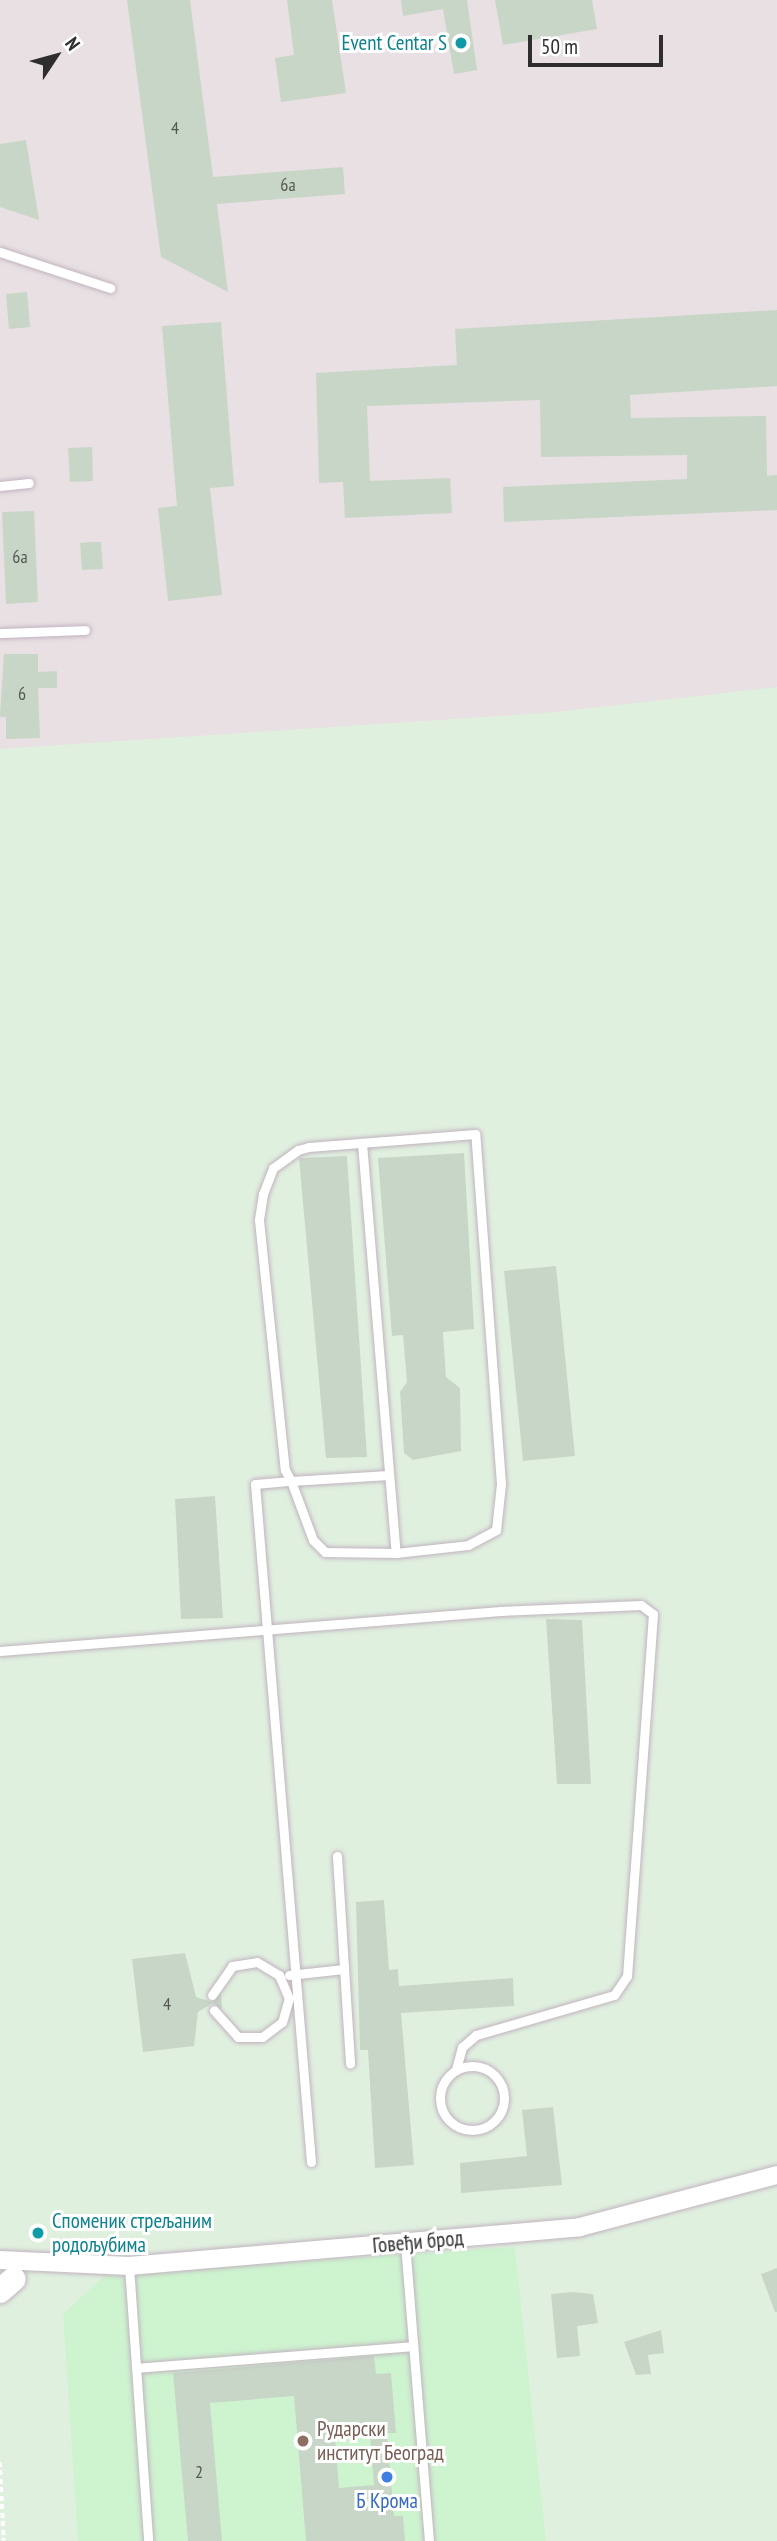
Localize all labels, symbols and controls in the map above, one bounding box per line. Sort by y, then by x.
north arrow [21,21,91,91]
scale bar [532,21,667,65]
place label: Event Centar S [341,30,447,56]
text: N [60,32,86,55]
text: 50 m [541,33,578,60]
marker: Event Centar S [453,35,469,51]
house number: 4 [171,117,179,139]
house number: 6a [280,174,296,196]
house number: 6a [12,546,28,568]
house number: 6 [18,683,26,705]
house number: 4 [163,1993,171,2015]
place label: Споменик стрељаним родољубима [52,2208,212,2258]
marker: Споменик стрељаним родољубима [30,2225,46,2241]
street label: Говеђи брод [371,2225,465,2259]
place label: Рударски институт Београд [317,2416,444,2466]
marker: Рударски институт Београд [295,2433,311,2449]
house number: 2 [195,2461,203,2483]
marker: Б Крома [379,2469,395,2485]
place label: Б Крома [356,2488,418,2514]

